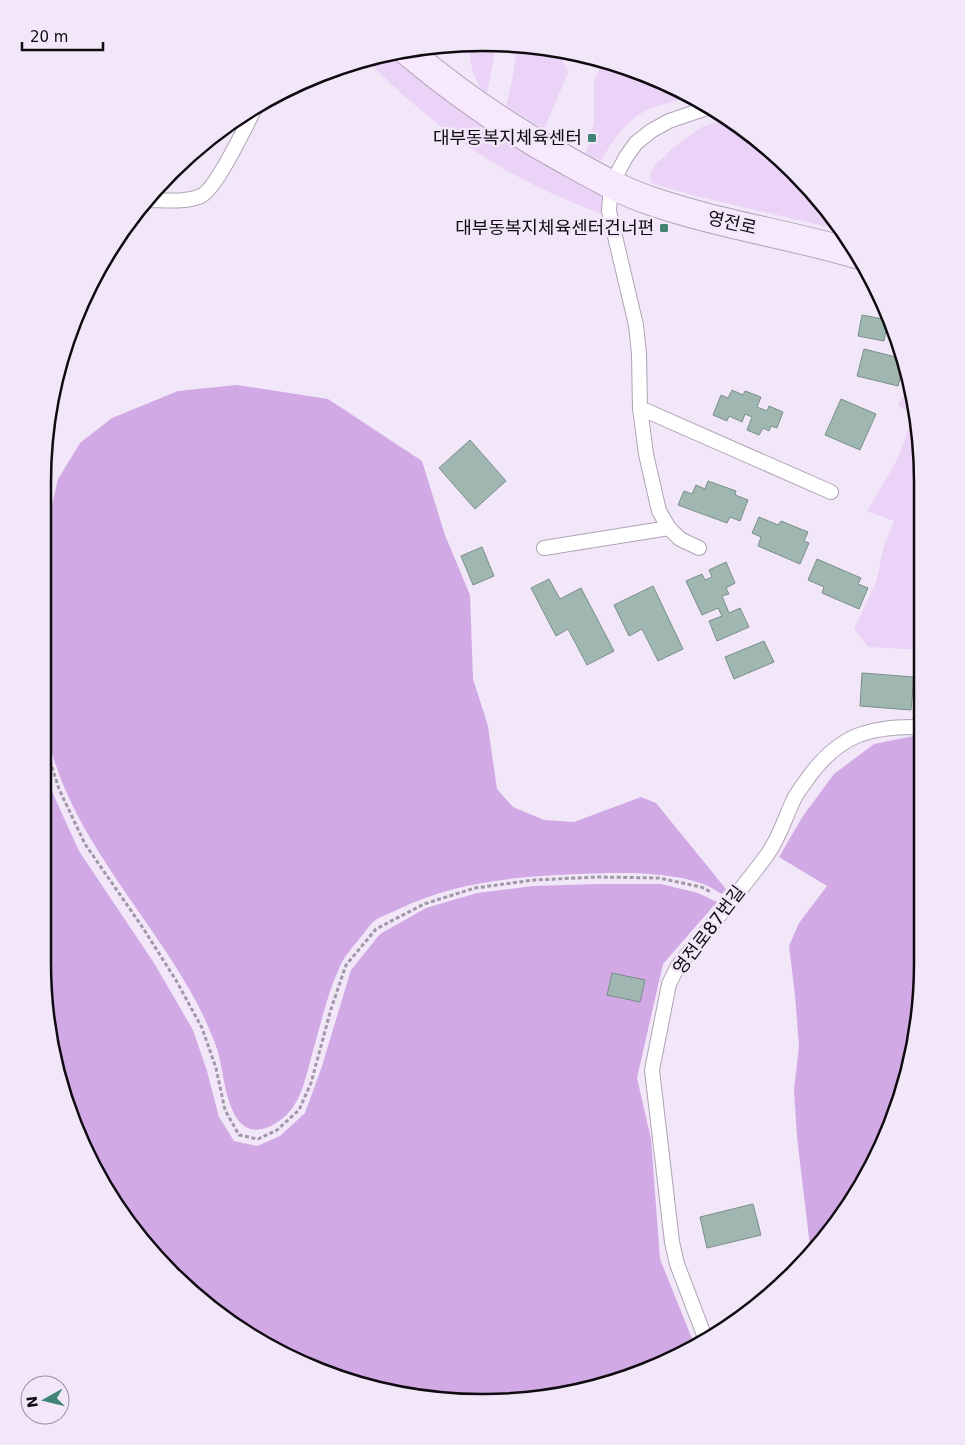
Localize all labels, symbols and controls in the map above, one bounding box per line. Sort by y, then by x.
scale bar [22,20,104,52]
text: 20 m [30,28,68,46]
place label: 대부동복지체육센터 [433,127,582,148]
marker: 대부동복지체육센터 [586,132,598,144]
street label: 영전로 [706,207,759,238]
place label: 대부동복지체육센터건너편 [455,217,654,238]
marker: 대부동복지체육센터건너편 [658,222,670,234]
street label: 영전로87번길 [668,881,749,978]
north arrow [20,1375,70,1425]
text: N [23,1395,41,1409]

